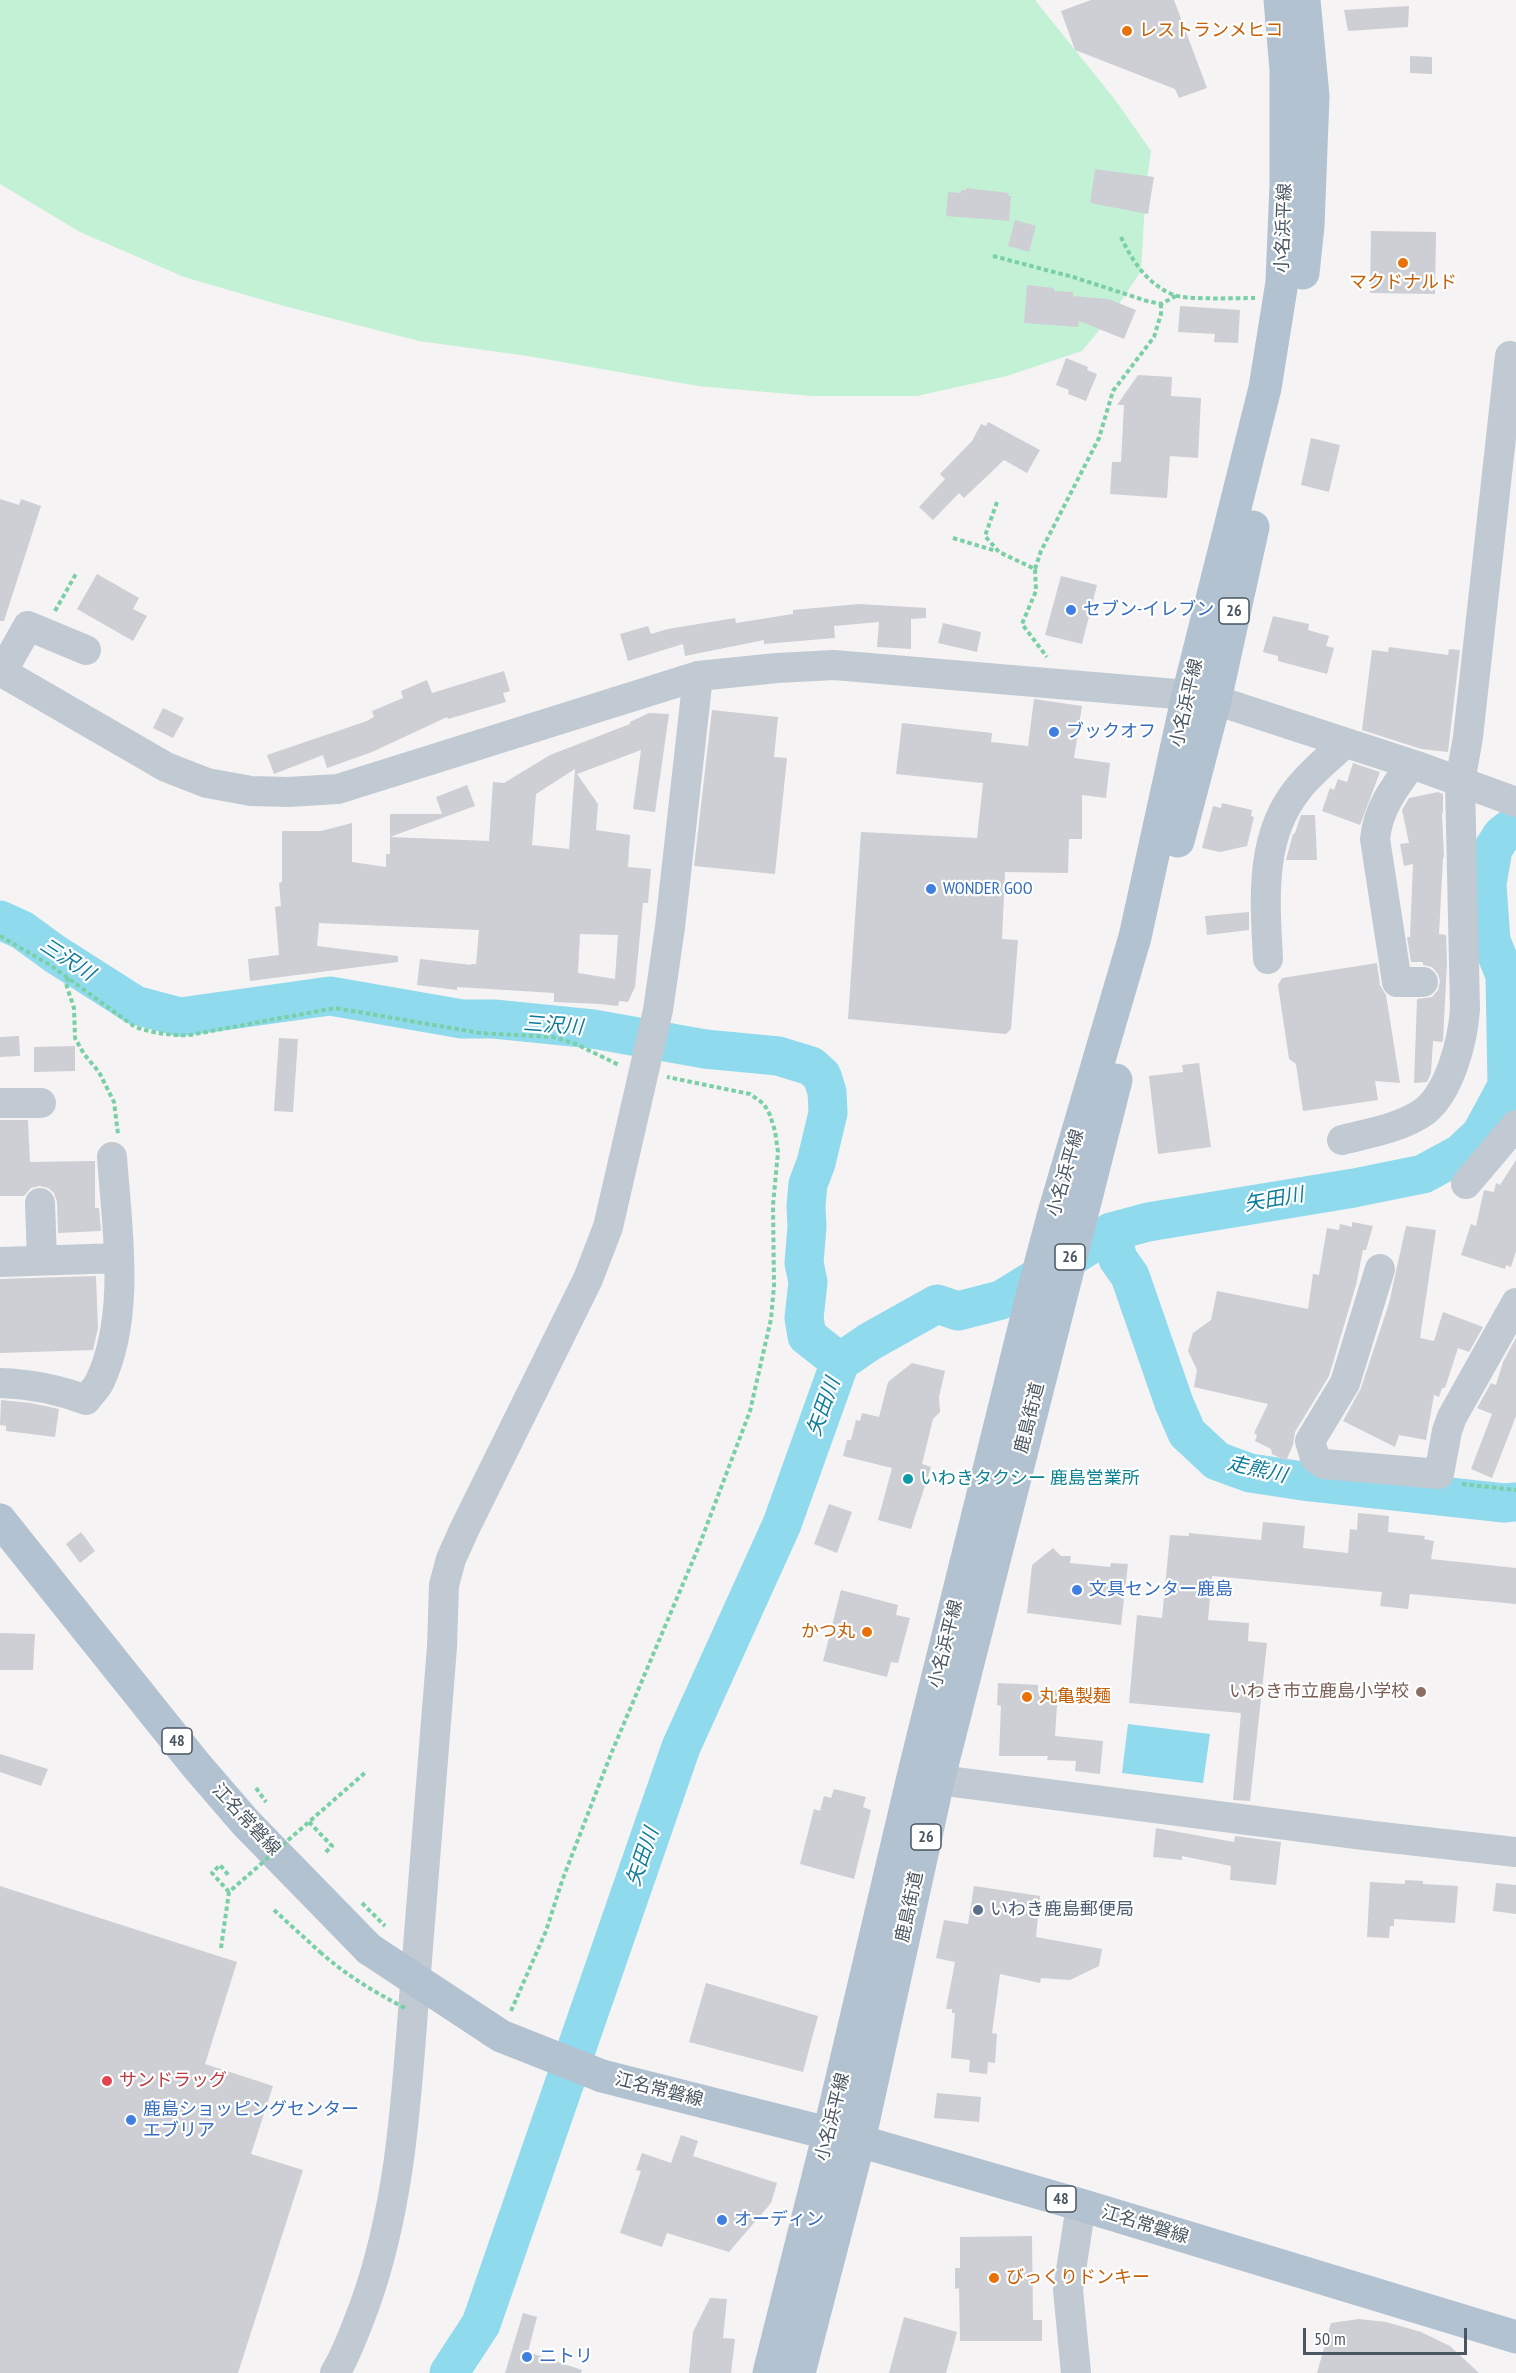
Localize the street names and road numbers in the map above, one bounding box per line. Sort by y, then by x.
street label: 小名浜平線 [1272,183,1296,273]
road number: 26 [1219,598,1249,624]
street label: 小名浜平線 [1166,657,1208,749]
street label: 小名浜平線 [1043,1127,1089,1219]
road number: 26 [1055,1244,1085,1270]
street label: 鹿島街道 [1011,1380,1049,1456]
street label: 小名浜平線 [925,1598,967,1690]
road number: 48 [162,1728,192,1754]
street label: 江名常磐線 [207,1780,285,1860]
road number: 26 [911,1824,941,1850]
street label: 鹿島街道 [892,1870,928,1944]
street label: 江名常磐線 [613,2069,705,2111]
street label: 小名浜平線 [812,2071,854,2163]
road number: 48 [1046,2186,1076,2212]
street label: 江名常磐線 [1099,2202,1191,2248]

